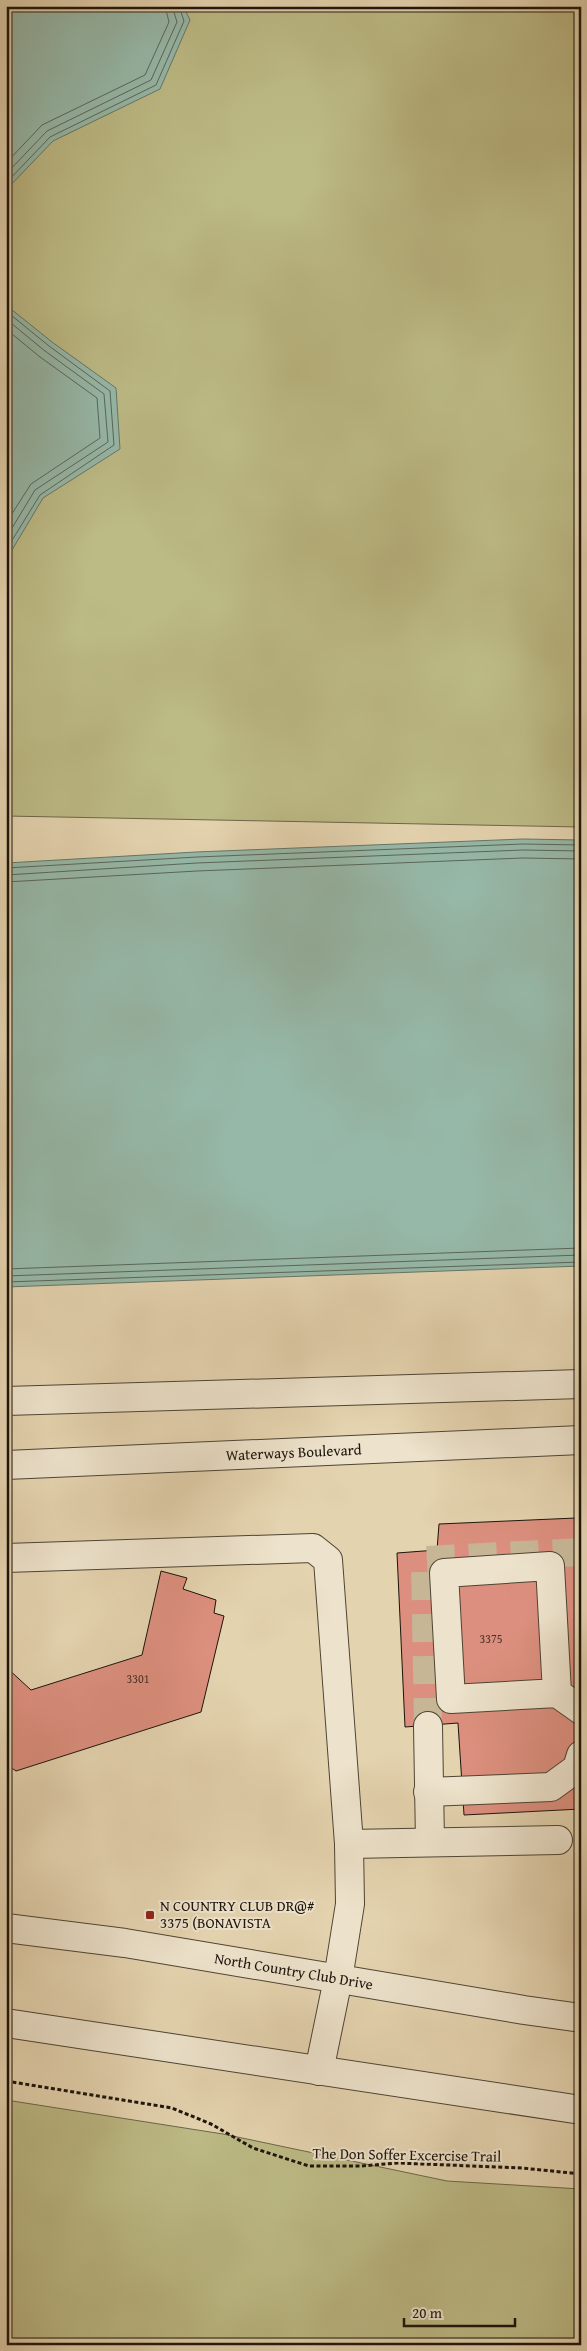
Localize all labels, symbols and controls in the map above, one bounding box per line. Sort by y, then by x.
street label: Waterways Boulevard [225,1439,362,1465]
house number: 3375 [479,1630,503,1647]
house number: 3301 [126,1670,150,1687]
place label: N COUNTRY CLUB DR@# 3375 (BONAVISTA [160,1895,315,1933]
marker: N COUNTRY CLUB DR@# 3375 (BONAVISTA [144,1909,156,1921]
street label: North Country Club Drive [213,1947,375,1994]
street label: The Don Soffer Excercise Trail [312,2142,502,2167]
scale bar [404,2296,516,2328]
text: 20 m [412,2302,443,2323]

